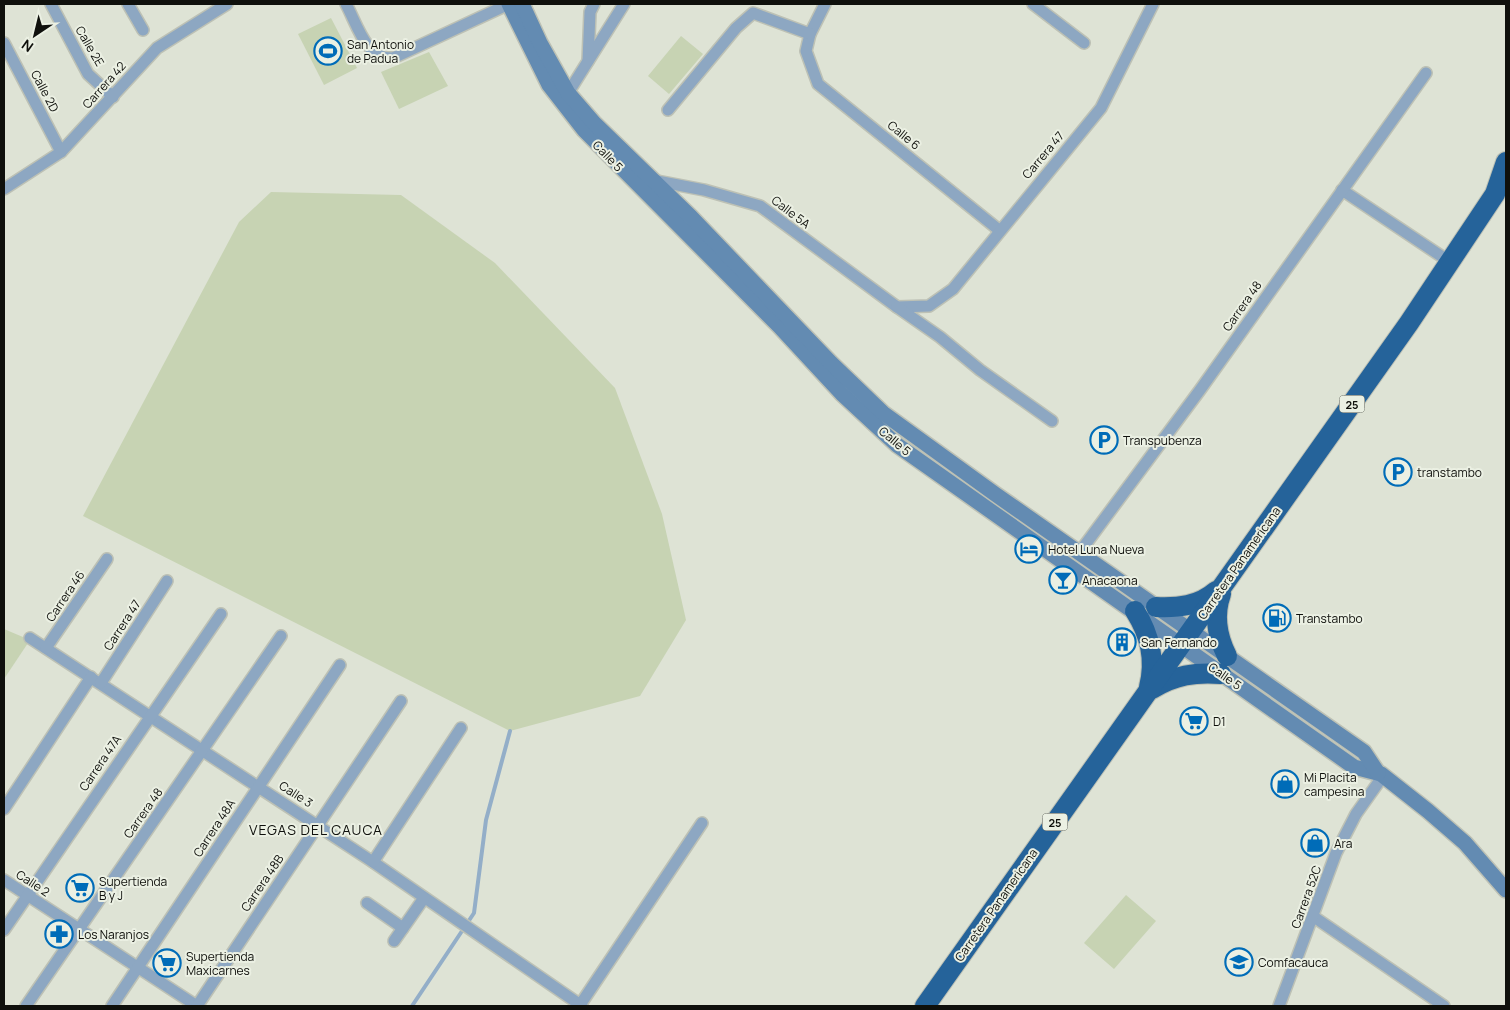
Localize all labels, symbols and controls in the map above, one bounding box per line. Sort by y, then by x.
north arrow [10,10,60,60]
street label: Calle 2E [72,23,108,69]
text: N [18,35,37,57]
sports icon: San Antonio de Padua [313,36,343,66]
place label: San Antonio de Padua [347,36,414,67]
street label: Carrera 42 [78,58,130,112]
street label: Calle 2D [27,67,63,115]
street label: Calle 6 [884,117,924,153]
street label: Carrera 47 [1018,128,1068,182]
street label: Calle 5 [589,137,627,175]
street label: Calle 5A [768,192,814,233]
street label: Carrera 48 [1218,277,1266,335]
road number: 25 [1340,396,1364,412]
street label: Calle 5 [875,423,915,460]
parking icon: Transpubenza [1089,425,1119,455]
place label: Transpubenza [1123,432,1202,449]
parking icon: transtambo [1383,457,1413,487]
place label: transtambo [1417,464,1482,481]
street label: Carretera Panamericana [1194,503,1284,623]
hotel icon: Hotel Luna Nueva [1014,534,1044,564]
place label: Hotel Luna Nueva [1048,541,1144,558]
bar icon: Anacaona [1048,565,1078,595]
street label: Carrera 46 [42,567,88,625]
place label: Anacaona [1082,572,1138,589]
street label: Carrera 47 [99,596,145,654]
fuel station icon: Transtambo [1262,603,1292,633]
place label: Transtambo [1296,610,1363,627]
building icon: San Fernando [1107,627,1137,657]
place label: San Fernando [1141,634,1217,651]
street label: Calle 5 [1205,658,1245,694]
supermarket icon: D1 [1179,706,1209,736]
place label: D1 [1213,713,1226,730]
street label: Carrera 47A [75,731,125,794]
shop icon: Mi Placita campesina [1270,769,1300,799]
place label: Mi Placita campesina [1304,769,1364,800]
street label: Calle 3 [276,777,316,811]
street label: Carrera 48 [119,784,167,842]
street label: Carrera 48A [189,796,239,860]
road number: 25 [1042,814,1068,830]
district label: VEGAS DEL CAUCA [249,820,383,839]
shop icon: Ara [1300,828,1330,858]
place label: Ara [1334,835,1352,852]
street label: Carretera Panamericana [951,845,1041,965]
street label: Carrera 48B [237,851,287,915]
street label: Carrera 52C [1287,863,1325,931]
street label: Calle 2 [13,866,53,900]
supermarket icon: Supertienda B y J [65,873,95,903]
place label: Supertienda B y J [99,873,167,904]
pharmacy icon: Los Naranjos [44,919,74,949]
place label: Los Naranjos [78,926,149,943]
school or university icon: Comfacauca [1224,947,1254,977]
supermarket icon: Supertienda Maxicarnes [152,948,182,978]
place label: Supertienda Maxicarnes [186,948,254,979]
place label: Comfacauca [1258,954,1328,971]

